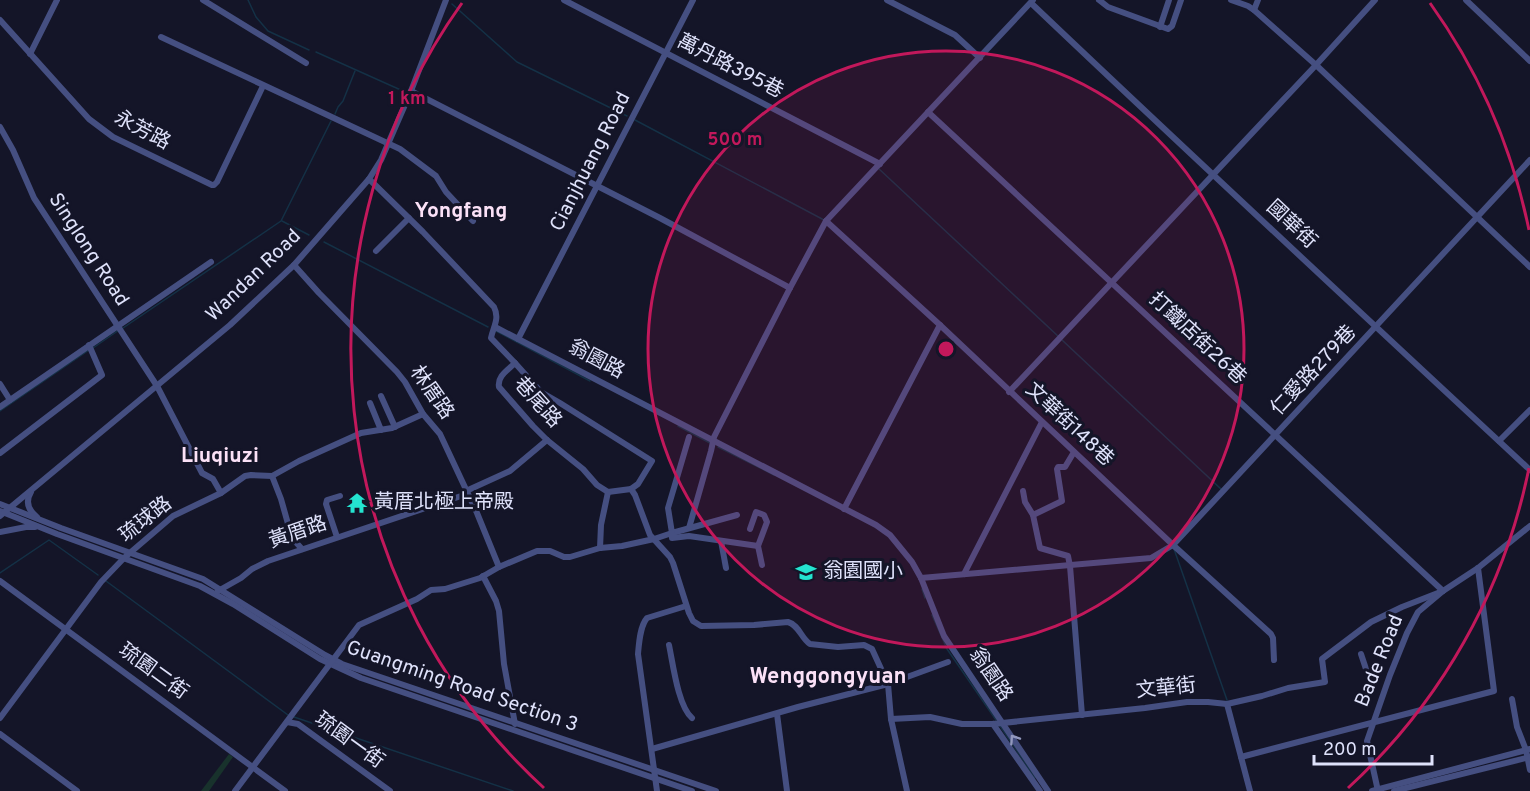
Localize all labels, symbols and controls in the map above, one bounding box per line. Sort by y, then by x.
street label: 萬丹路395巷 [672,29,788,105]
text: 1 km [388,88,426,111]
street label: Cianjhuang Road [545,88,637,236]
street label: 永芳路 [109,105,175,157]
text: 500 m [708,129,762,152]
street label: Singlong Road [42,188,134,312]
street label: 國華街 [1260,195,1322,255]
district label: Yongfang [415,198,507,225]
street label: Wandan Road [201,224,307,328]
street label: 打鐵店街26巷 [1143,287,1251,391]
street label: 仁愛路279巷 [1265,320,1363,422]
street label: 翁園路 [563,334,629,386]
centre of rings [936,339,956,359]
street label: 林厝路 [403,361,459,425]
street label: 巷尾路 [507,372,567,434]
street label: 文華街148巷 [1019,377,1119,473]
district label: Liuqiuzi [181,443,259,470]
place label: 黃厝北極上帝殿 [374,490,514,516]
street label: 琉球路 [114,491,178,549]
temple icon: 黃厝北極上帝殿 [345,491,369,515]
street label: 黃厝路 [265,511,331,555]
place label: 翁園國小 [823,559,903,585]
school or university icon: 翁園國小 [794,560,818,584]
street label: Bade Road [1350,611,1410,711]
street label: Guangming Road Section 3 [343,635,581,739]
street label: 琉園二街 [113,638,193,706]
street label: 翁園路 [962,643,1018,707]
district label: Wenggongyuan [749,664,907,691]
street label: 文華街 [1135,673,1197,705]
street label: 琉園一街 [309,707,389,775]
scale bar [1314,728,1432,766]
one-way arrow [1010,735,1021,746]
text: 200 m [1323,739,1376,762]

